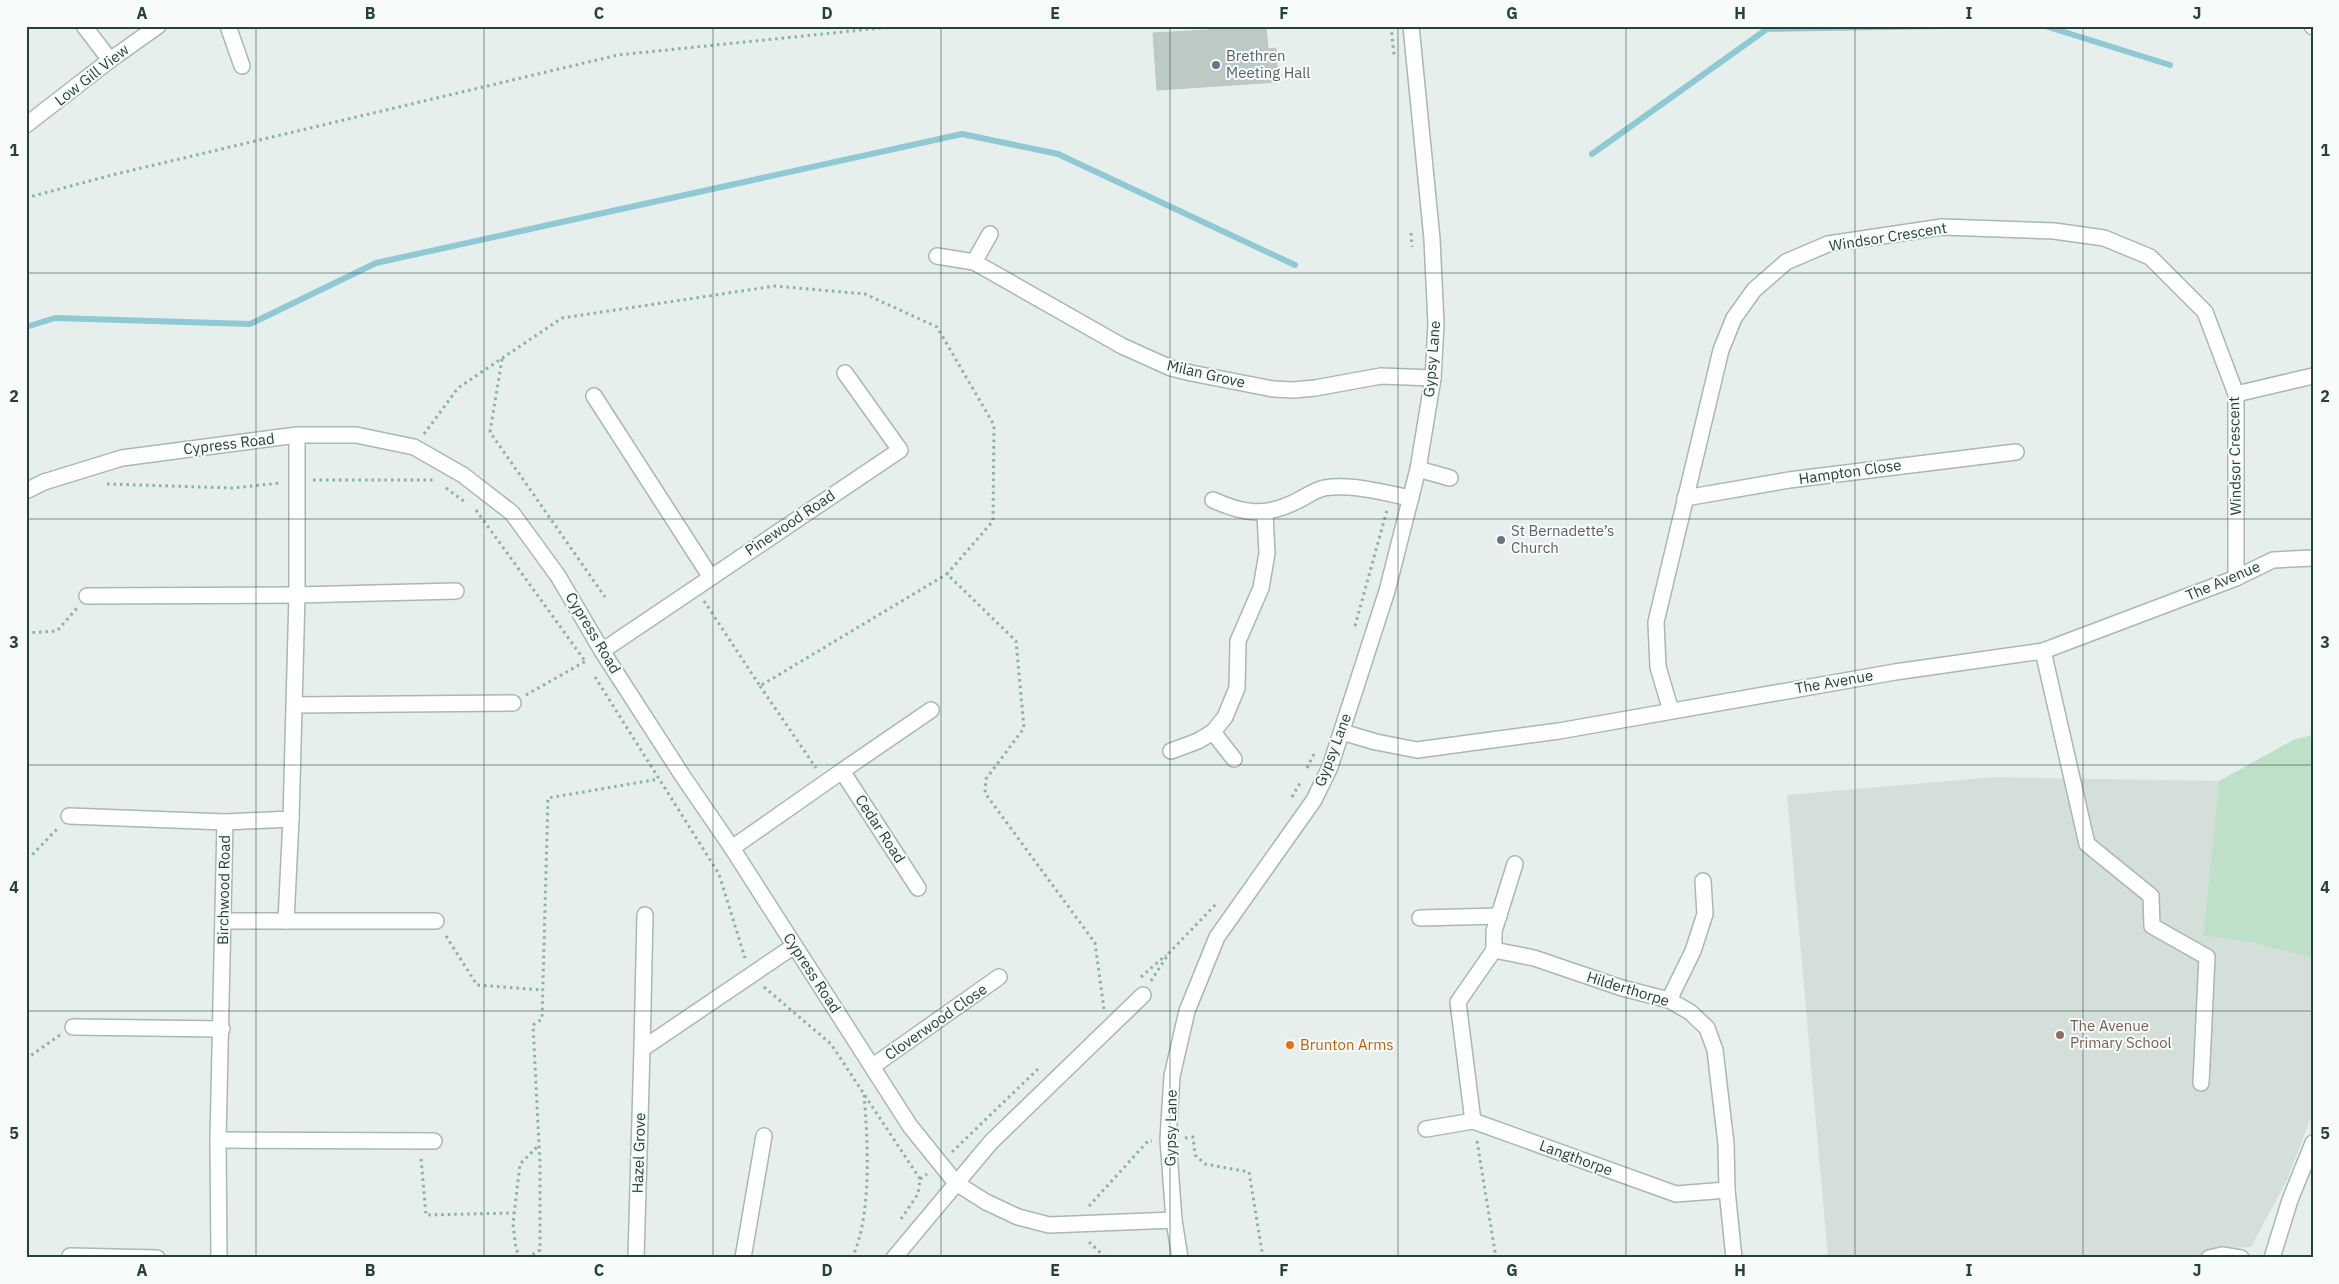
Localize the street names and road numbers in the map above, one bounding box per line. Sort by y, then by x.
street label: Low Gill View [51,39,133,110]
street label: Windsor Crescent [1828,218,1948,255]
street label: Gypsy Lane [1419,320,1444,398]
street label: Milan Grove [1165,355,1247,392]
street label: Windsor Crescent [2224,396,2245,516]
street label: Cypress Road [182,428,276,459]
street label: Hampton Close [1797,455,1902,488]
street label: Pinewood Road [741,485,838,560]
street label: The Avenue [2183,556,2263,605]
street label: Cypress Road [562,589,625,677]
street label: The Avenue [1793,665,1874,698]
street label: Gypsy Lane [1310,711,1355,789]
street label: Cedar Road [851,791,910,867]
street label: Birchwood Road [213,835,234,945]
street label: Cypress Road [779,929,845,1016]
street label: Hilderthorpe [1584,967,1672,1010]
street label: Cloverwood Close [881,979,991,1064]
street label: Gypsy Lane [1160,1089,1181,1167]
street label: Hazel Grove [628,1112,649,1194]
street label: Langthorpe [1537,1136,1615,1180]

